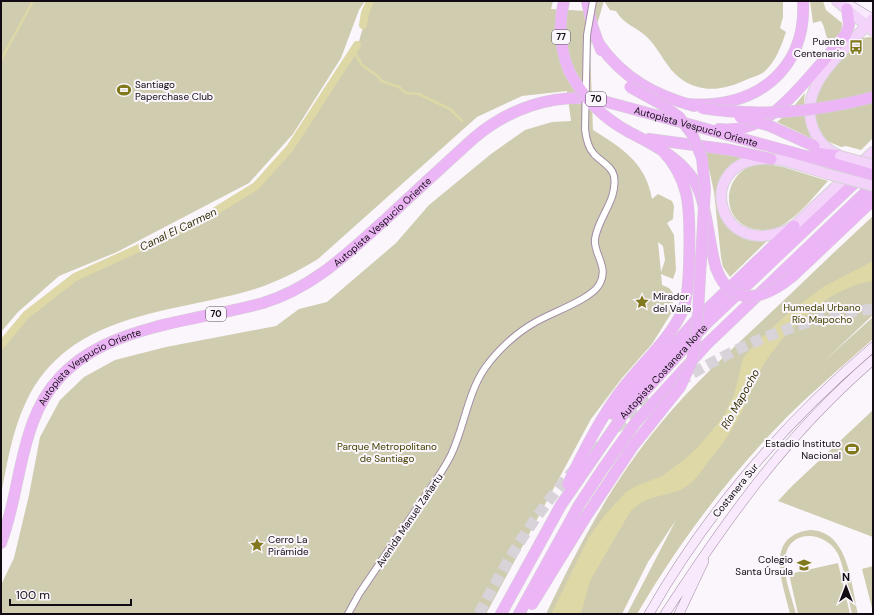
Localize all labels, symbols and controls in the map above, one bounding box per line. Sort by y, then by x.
road number: 77 [552,30,570,44]
place label: Puente Centenario [794,35,845,60]
bus stop icon: Puente Centenario [848,39,864,55]
place label: Santiago Paperchase Club [135,78,213,103]
sports icon: Santiago Paperchase Club [116,82,132,98]
road number: 70 [586,92,606,106]
street label: Autopista Vespucio Oriente [633,104,760,150]
street label: Autopista Vespucio Oriente [330,174,434,270]
water label: Canal El Carmen [137,204,219,254]
place label: Mirador del Valle [653,290,692,315]
place icon: Mirador del Valle [634,294,650,310]
park label: Humedal Urbano Río Mapocho [783,301,861,326]
road number: 70 [206,307,226,321]
street label: Autopista Costanera Norte [617,321,710,422]
street label: Autopista Vespucio Oriente [35,325,143,408]
water label: Río Mapocho [718,366,762,432]
place label: Estadio Instituto Nacional [765,437,841,462]
park label: Parque Metropolitano de Santiago [337,440,437,465]
sports icon: Estadio Instituto Nacional [844,441,860,457]
street label: Costanera Sur [710,460,761,520]
street label: Avenida Manuel Zañartu [373,471,446,570]
place label: Cerro La Pirámide [268,533,309,558]
place icon: Cerro La Pirámide [249,537,265,553]
place label: Colegio Santa Úrsula [735,553,793,578]
school or university icon: Colegio Santa Úrsula [796,557,812,573]
north arrow [826,567,866,607]
text: N [842,570,850,584]
scale bar [10,581,131,607]
text: 100 m [16,587,50,603]

